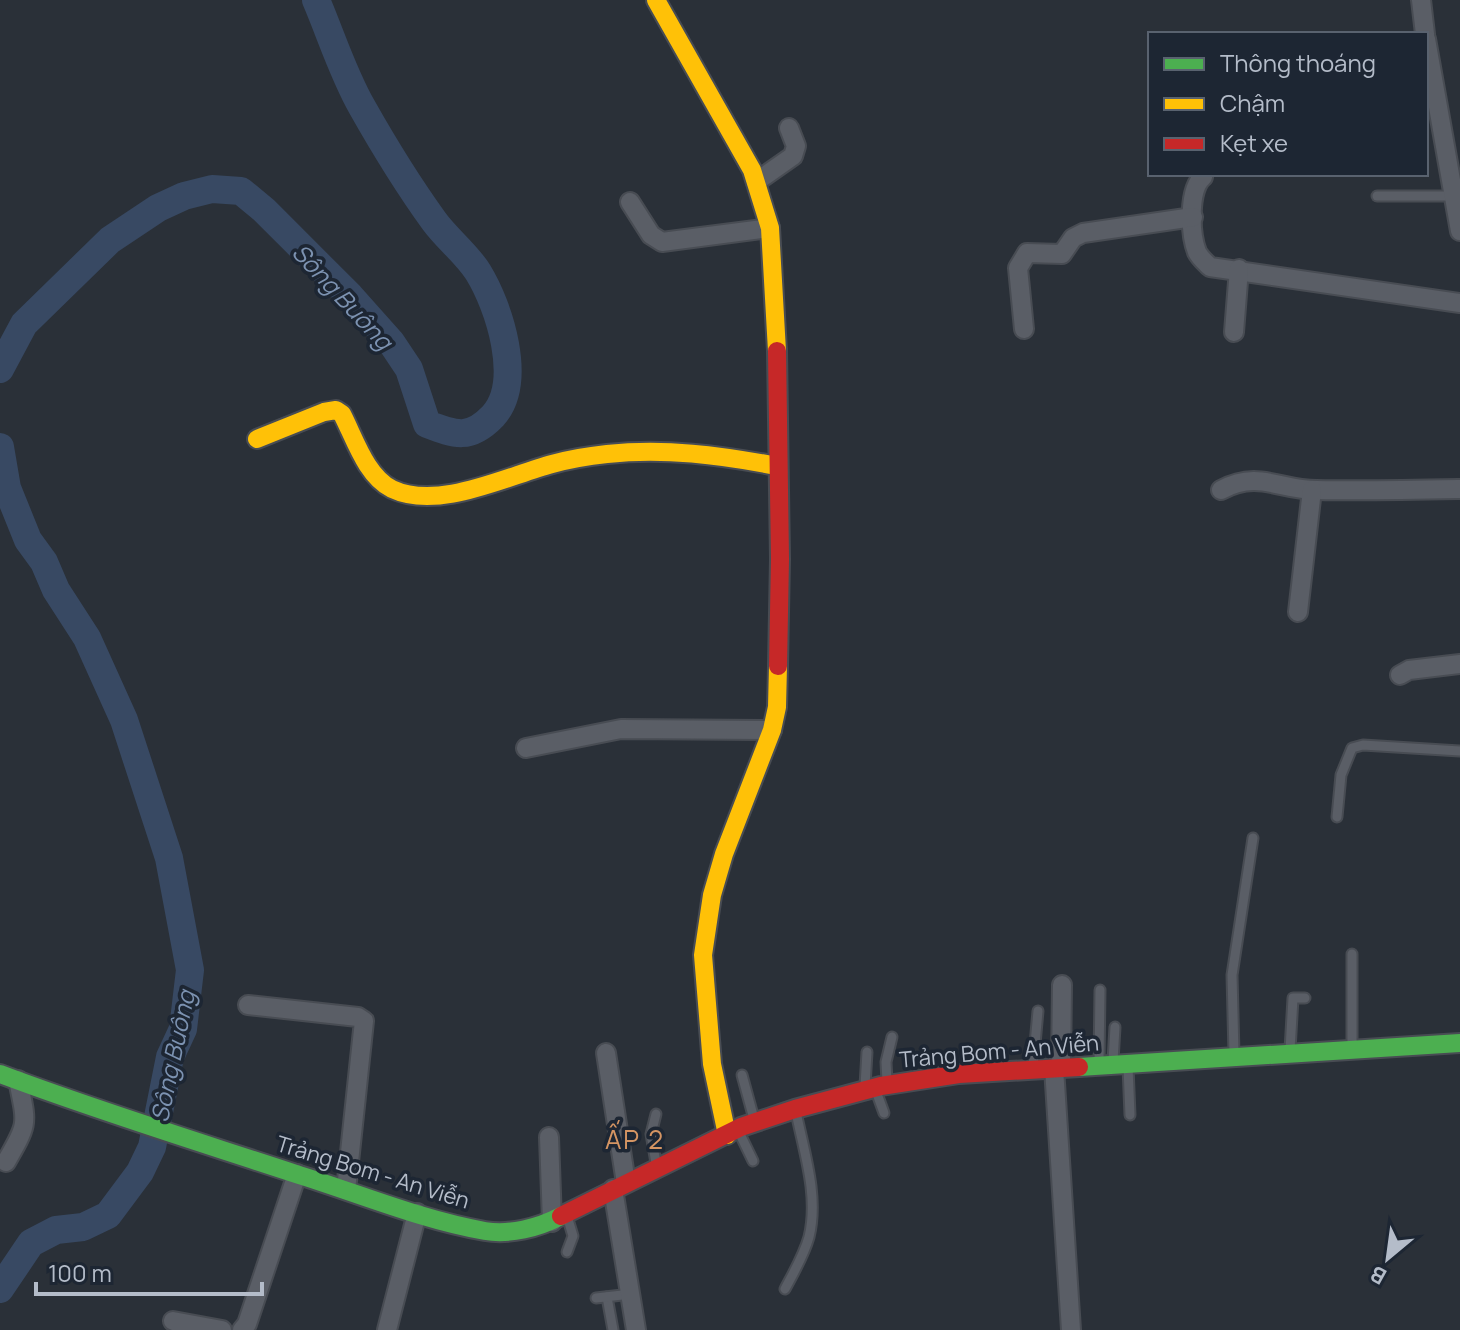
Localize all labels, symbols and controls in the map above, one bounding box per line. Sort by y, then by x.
legend [1148,32,1428,176]
text: Thông thoáng [1220,46,1376,79]
text: Chậm [1220,86,1285,119]
text: Kẹt xe [1220,126,1288,159]
water label: Sông Buông [285,236,402,358]
water label: Sông Buông [142,985,202,1125]
street label: Trảng Bom - An Viễn [898,1027,1100,1075]
district label: ẤP 2 [605,1120,665,1157]
street label: Trảng Bom - An Viễn [273,1128,473,1216]
north arrow [1348,1218,1428,1298]
scale bar [36,1246,262,1296]
text: 100 m [48,1256,112,1289]
text: B [1365,1259,1392,1292]

